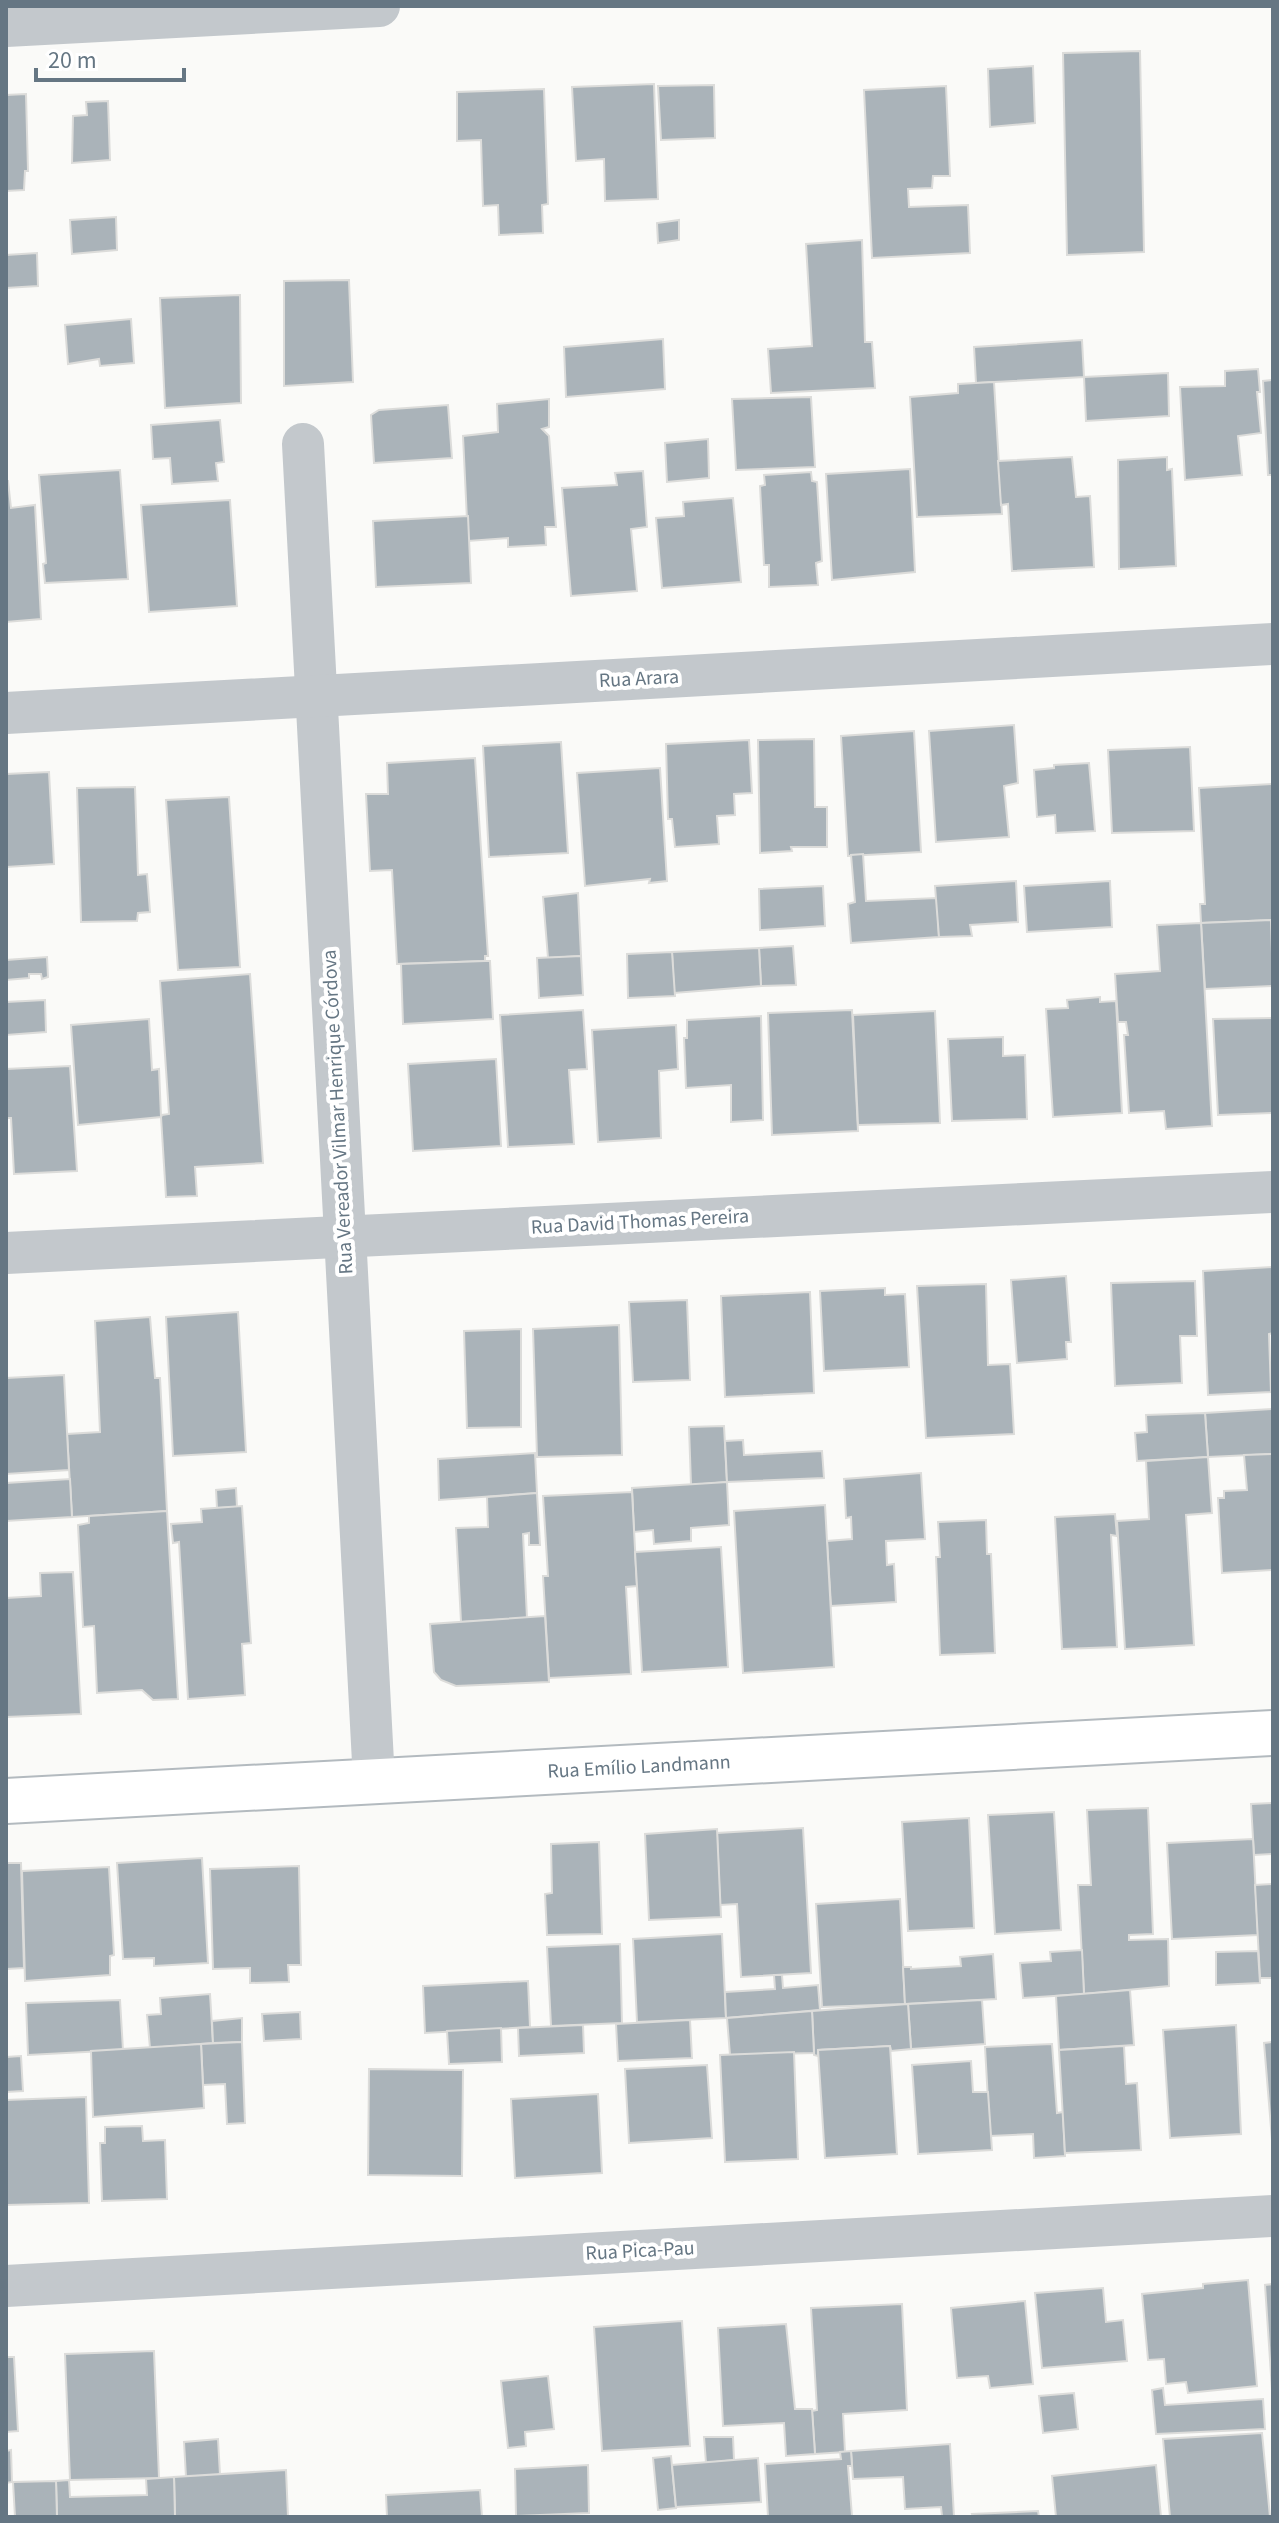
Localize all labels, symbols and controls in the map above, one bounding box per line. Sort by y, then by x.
scale bar [36,32,184,82]
text: 20 m [48,43,97,78]
street label: Rua Arara [598,663,680,695]
street label: Rua Vereador Vilmar Henrique Córdova [316,949,360,1275]
street label: Rua David Thomas Pereira [530,1202,750,1242]
street label: Rua Emílio Landmann [547,1748,731,1786]
street label: Rua Pica-Pau [585,2234,695,2268]

